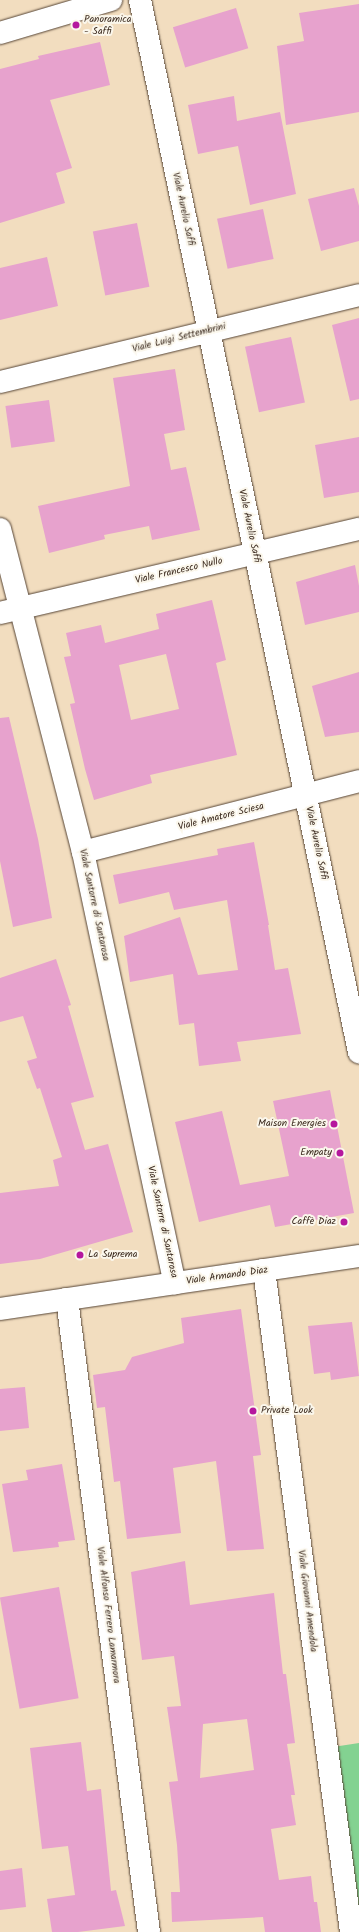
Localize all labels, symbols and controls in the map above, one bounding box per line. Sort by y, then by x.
place label: Panoramica - Saffi [84,13,131,36]
marker: Panoramica - Saffi [71,20,81,30]
street label: Viale Aurelio Saffi [169,171,197,247]
street label: Viale Luigi Settembrini [131,321,227,355]
street label: Viale Aurelio Saffi [235,488,263,564]
street label: Viale Francesco Nullo [134,555,224,587]
street label: Viale Amatore Sciesa [177,801,265,833]
street label: Viale Aurelio Saffi [302,805,330,881]
street label: Viale Santorre di Santarosa [76,848,112,962]
place label: Maison Energies [258,1118,326,1130]
marker: Maison Energies [329,1119,339,1129]
place label: Empaty [300,1147,332,1159]
marker: Empaty [335,1148,345,1158]
street label: Viale Santorre di Santarosa [144,1165,180,1279]
place label: Caffè Diaz [291,1216,336,1228]
marker: Caffè Diaz [339,1217,349,1227]
place label: La Suprema [88,1249,138,1261]
marker: La Suprema [75,1250,85,1260]
street label: Viale Armando Diaz [185,1264,269,1288]
place label: Private Look [261,1405,313,1417]
marker: Private Look [248,1406,258,1416]
street label: Viale Alfonso Ferrero Lamarmora [94,1546,122,1684]
street label: Viale Giovanni Amendola [295,1549,319,1653]

